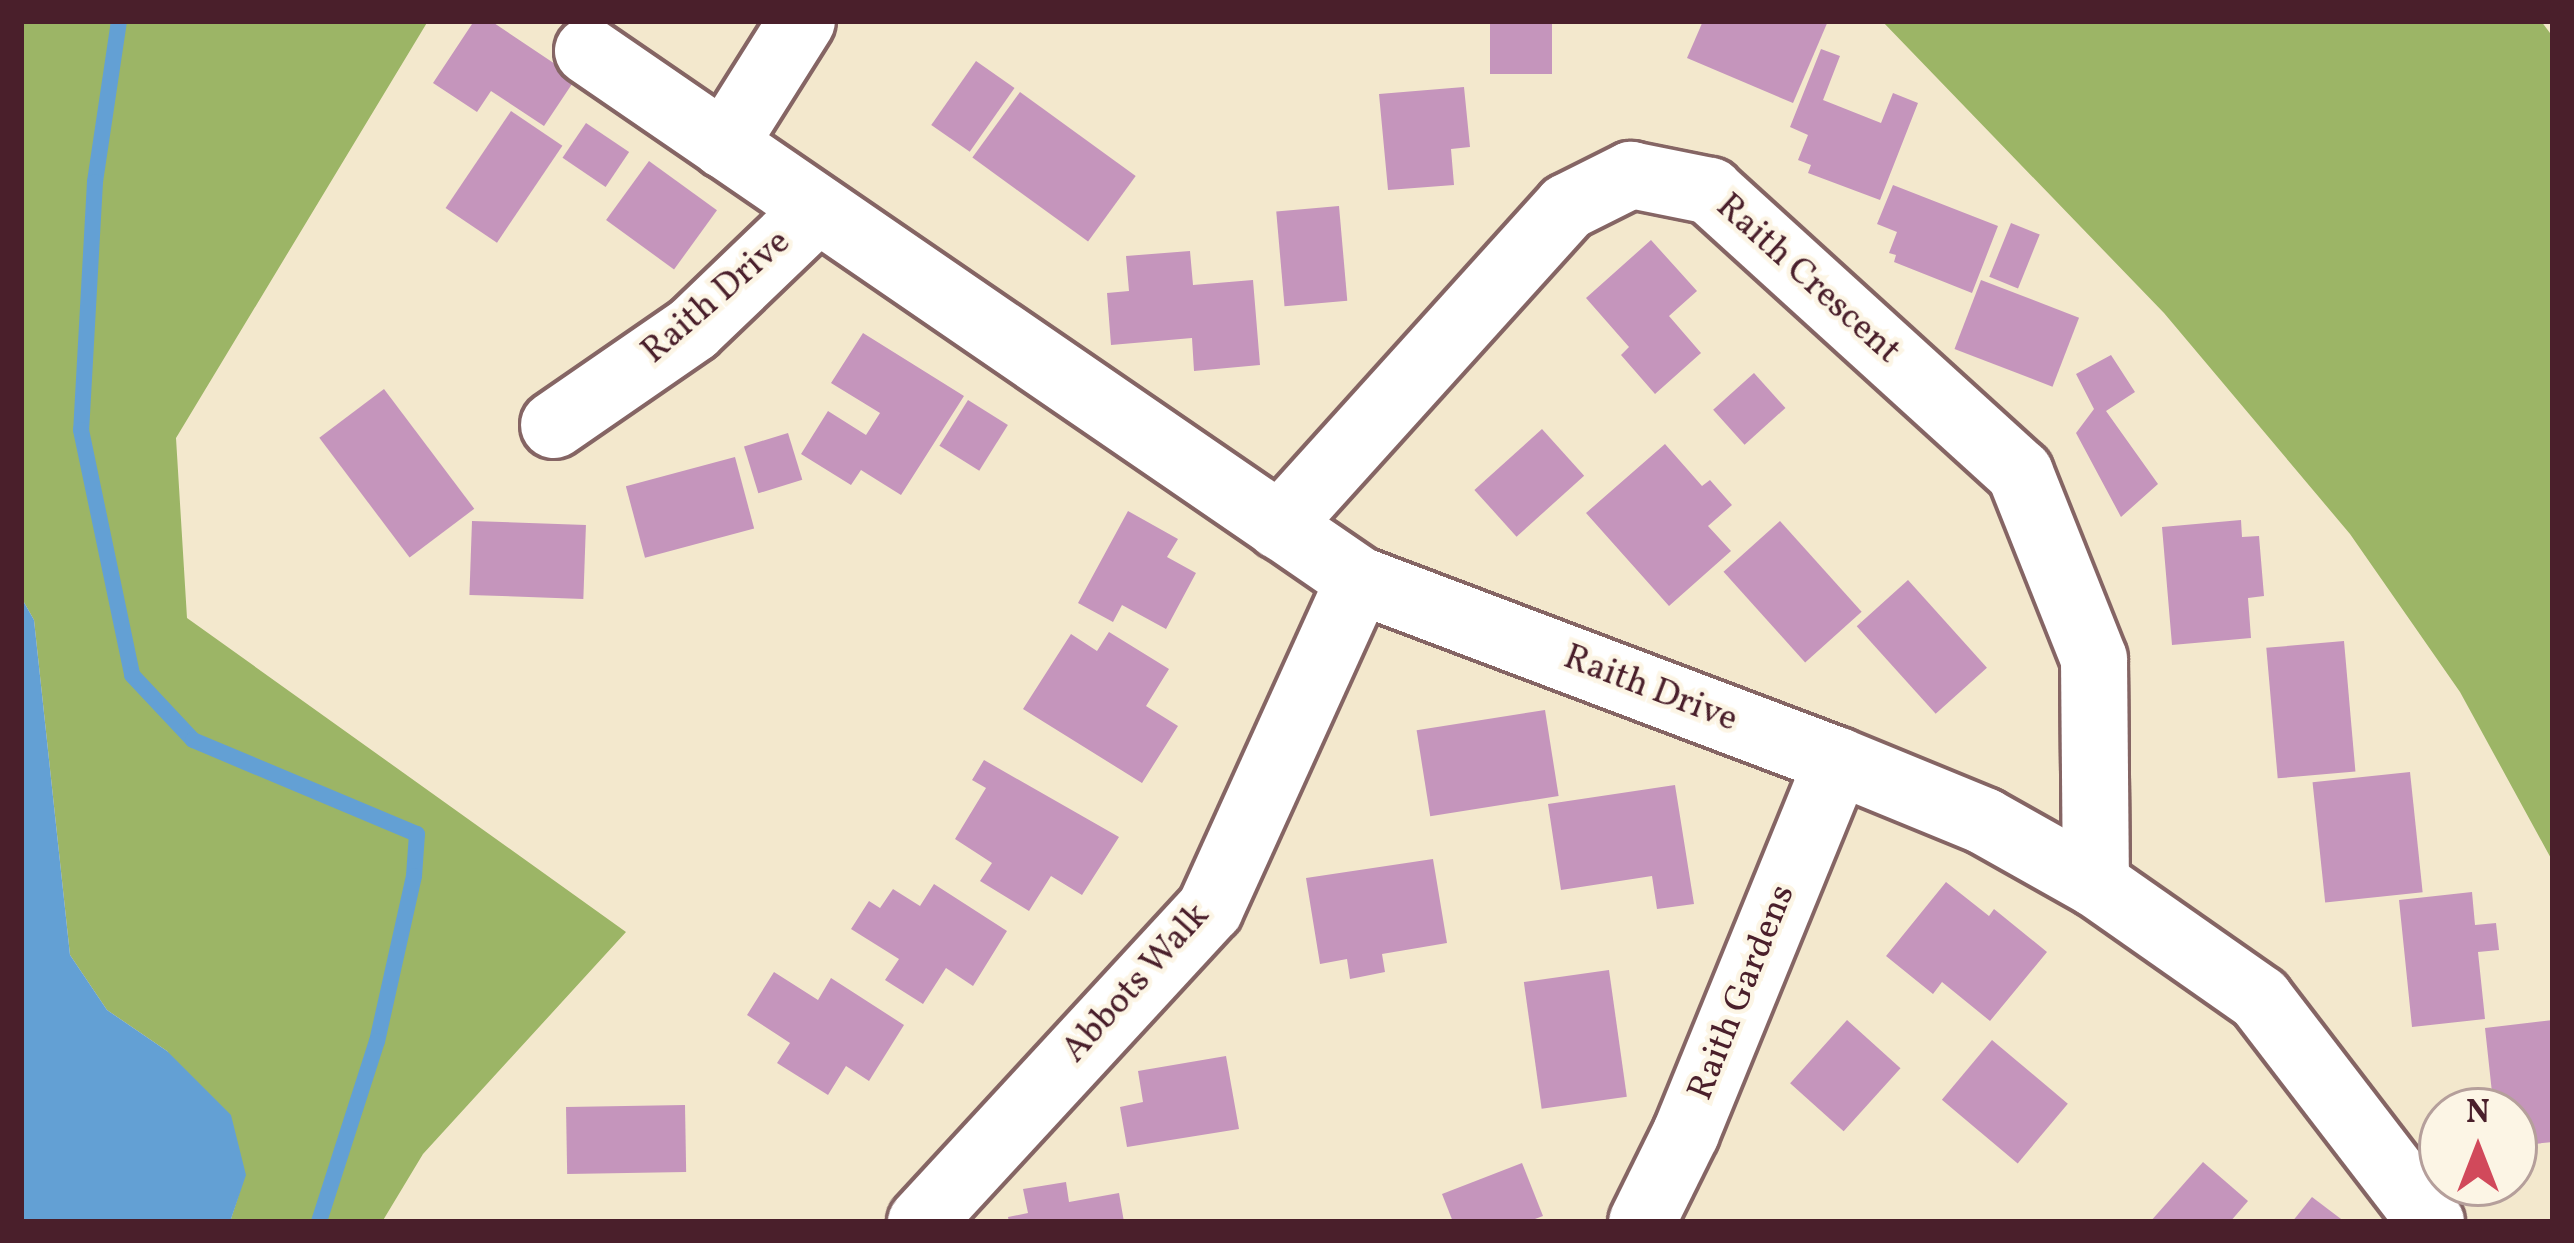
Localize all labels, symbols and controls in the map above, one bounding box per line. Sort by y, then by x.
street label: Raith Crescent [1706,186,1908,374]
street label: Raith Drive [634,222,800,374]
street label: Raith Drive [1557,637,1743,743]
street label: Raith Gardens [1680,879,1806,1107]
street label: Abbots Walk [1054,895,1220,1073]
north arrow [2418,1087,2538,1207]
text: N [2466,1091,2490,1137]

